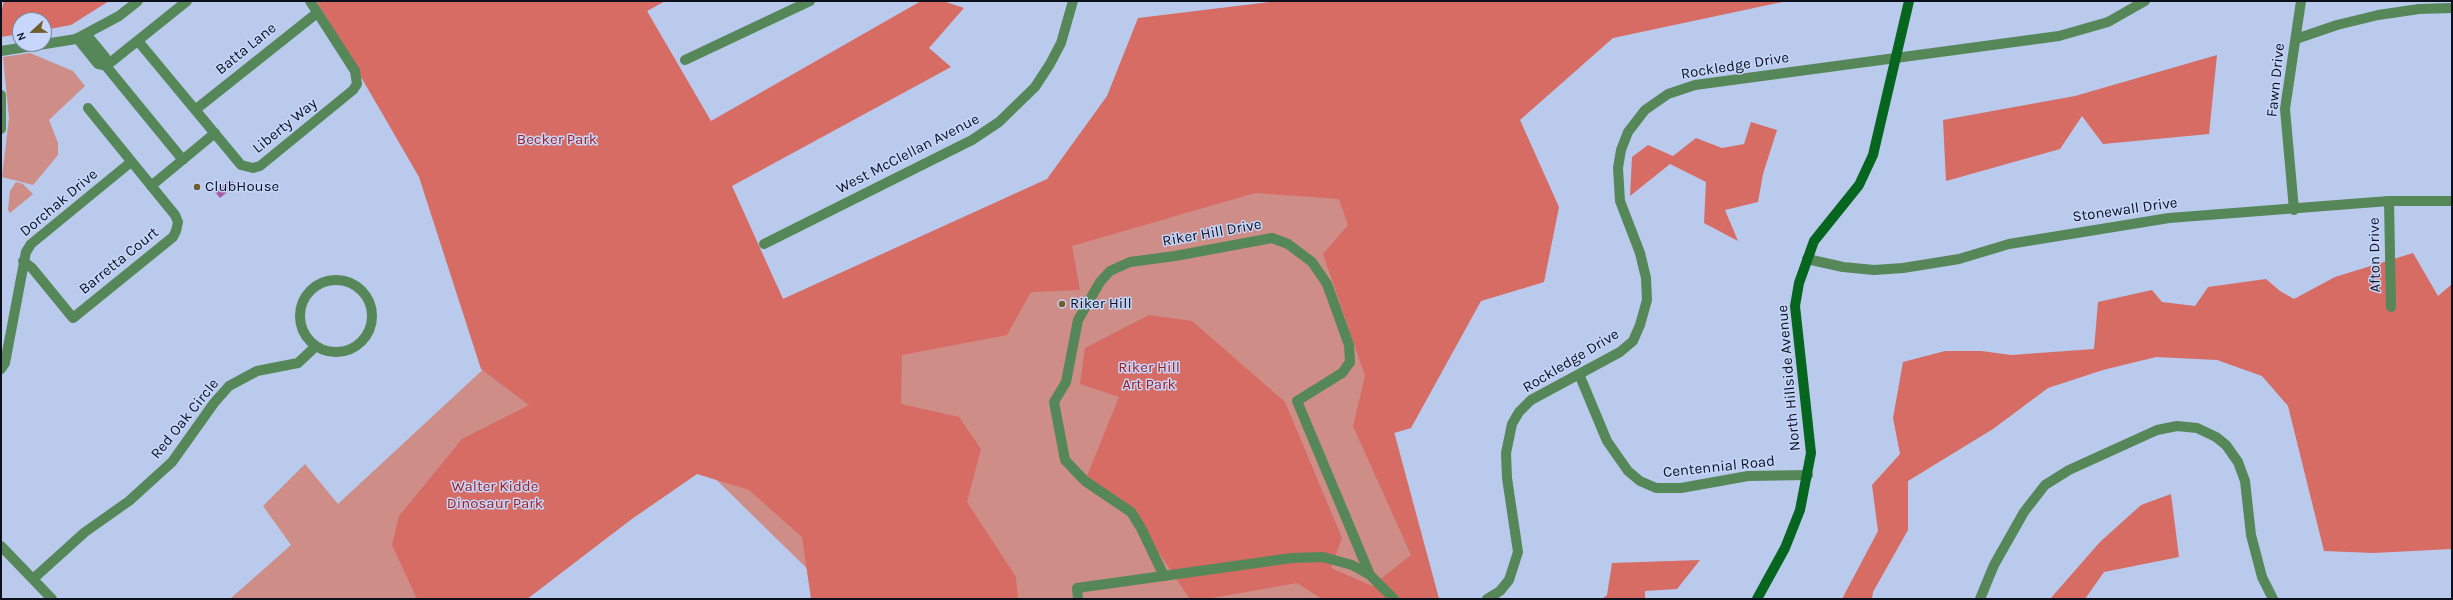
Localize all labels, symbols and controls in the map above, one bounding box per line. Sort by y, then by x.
north arrow [12,12,52,52]
street label: Batta Lane [212,19,280,79]
text: N [14,30,29,42]
street label: Fawn Drive [2263,42,2289,118]
street label: Rockledge Drive [1680,49,1790,83]
street label: Liberty Way [249,95,321,157]
street label: West McClellan Avenue [834,110,982,198]
park label: Becker Park [517,131,597,149]
street label: Dorchak Drive [17,165,101,241]
place label: ClubHouse [205,178,279,196]
marker: ClubHouse [192,182,202,192]
street label: Stonewall Drive [2071,194,2179,226]
street label: Riker Hill Drive [1161,215,1263,251]
street label: Afton Drive [2365,217,2385,293]
street label: Barretta Court [76,224,162,298]
place label: Riker Hill [1070,295,1132,313]
marker: Riker Hill [1057,299,1067,309]
street label: North Hillside Avenue [1774,304,1804,452]
street label: Rockledge Drive [1520,325,1622,397]
park label: Riker Hill Art Park [1118,359,1180,394]
street label: Red Oak Circle [147,375,223,463]
street label: Centennial Road [1662,452,1776,482]
park label: Walter Kidde Dinosaur Park [447,478,543,513]

